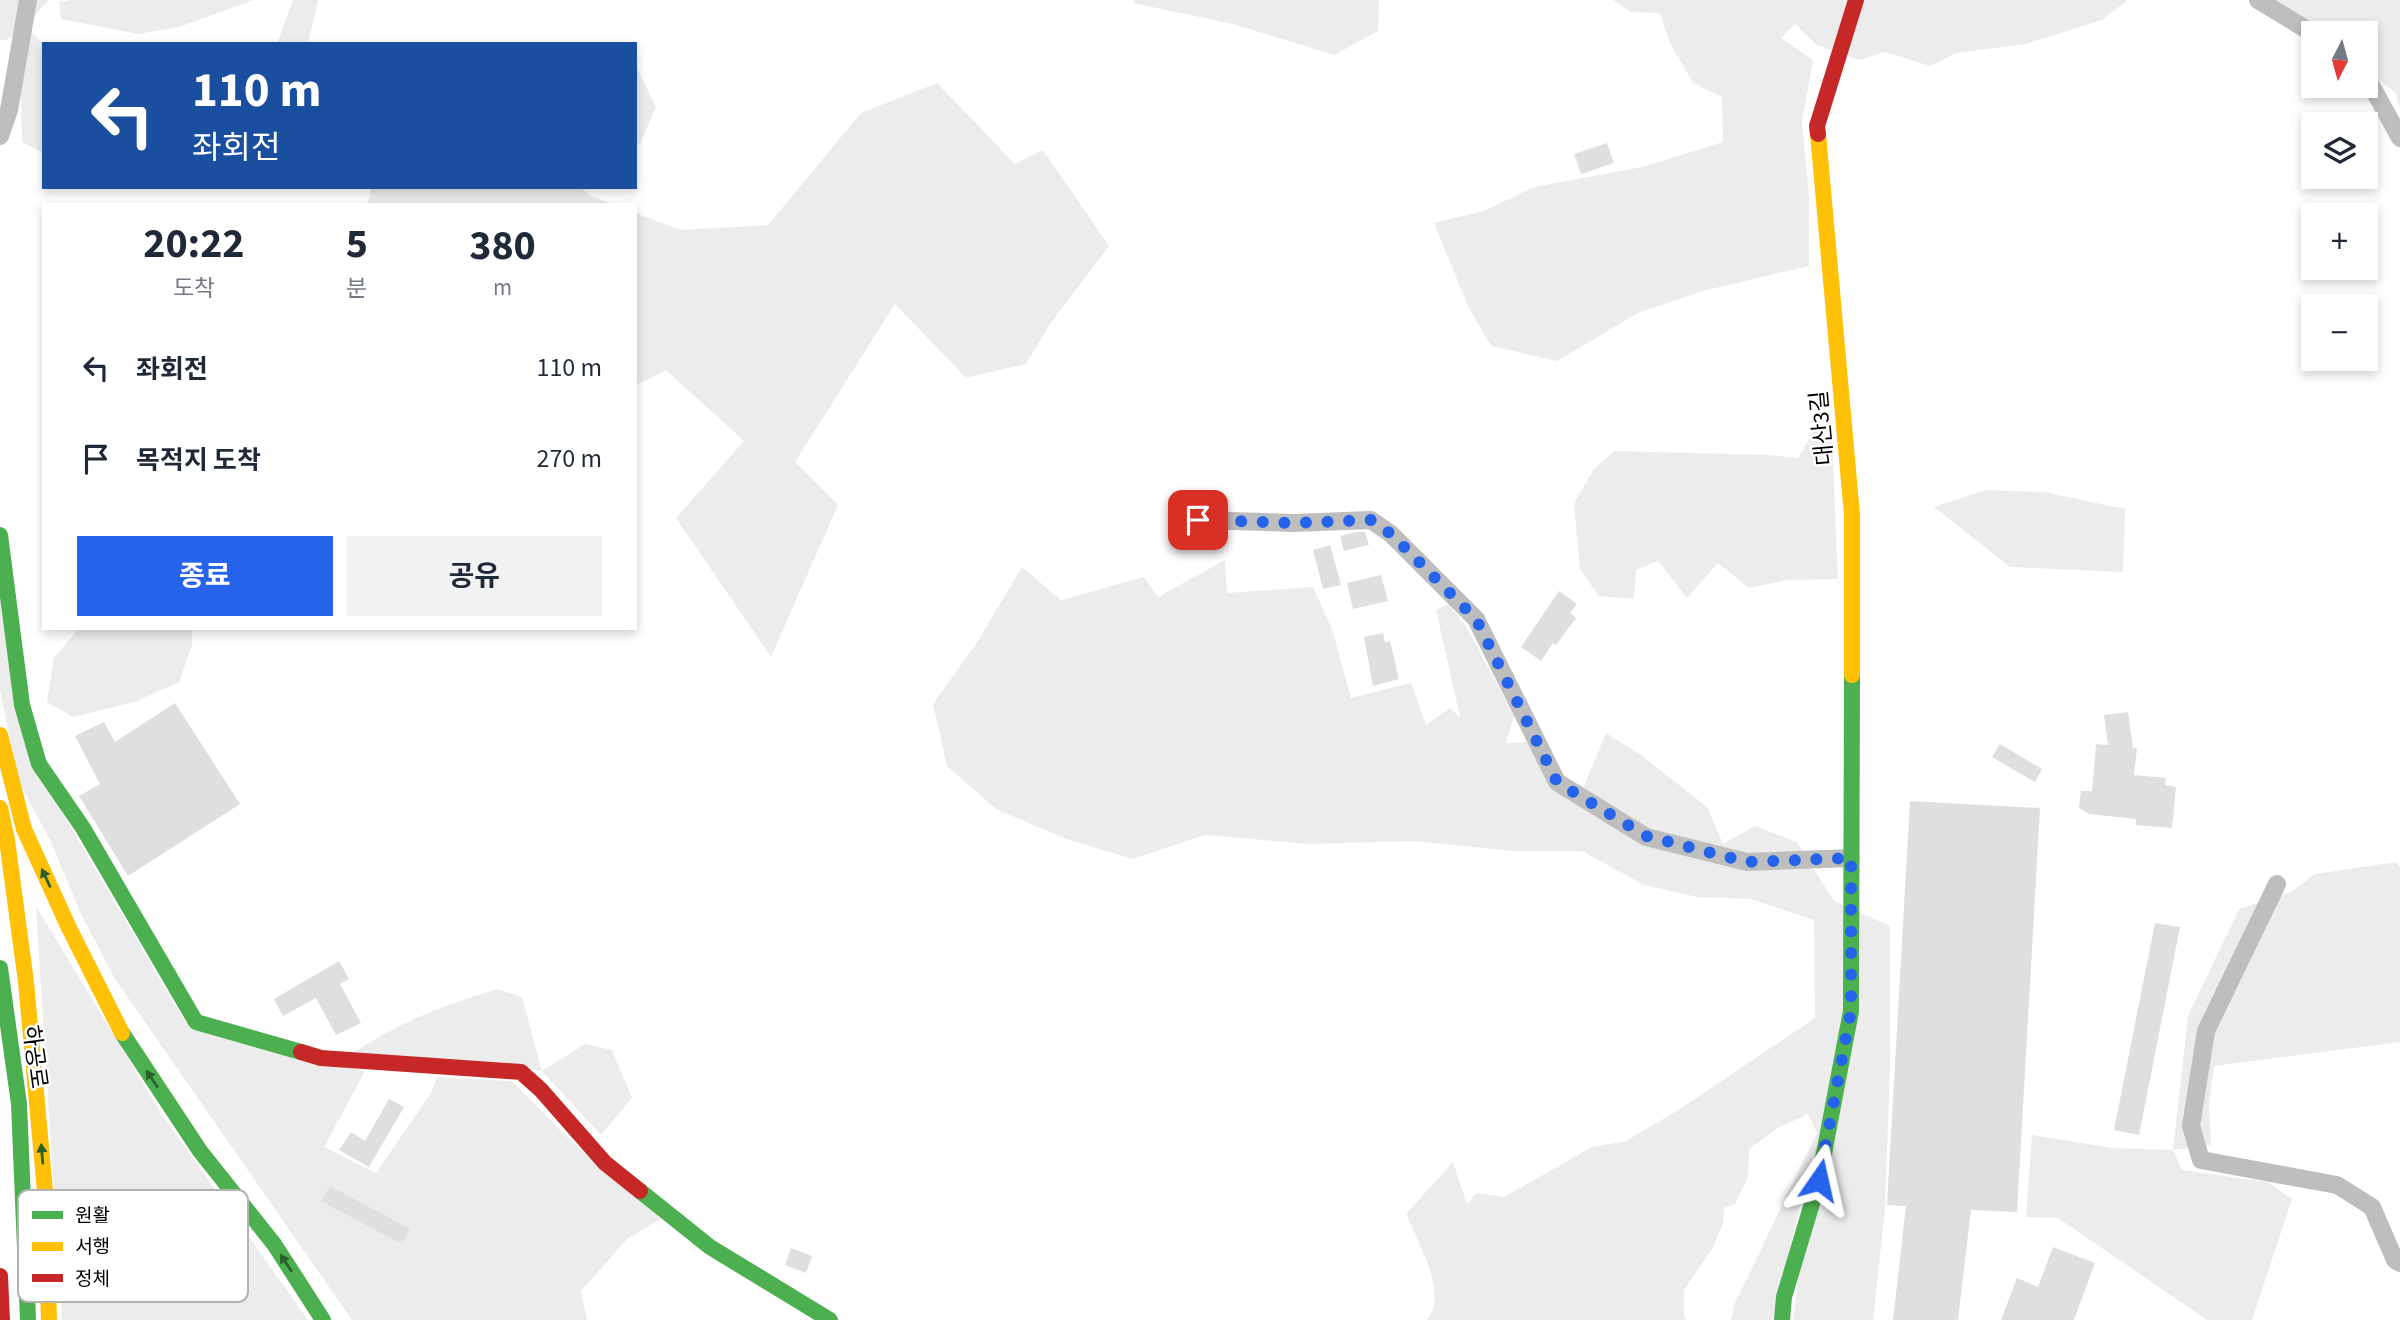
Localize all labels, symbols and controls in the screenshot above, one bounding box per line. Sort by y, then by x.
north arrow [2301,21,2378,98]
map controls [2301,21,2378,371]
text: 110 m [192,56,321,126]
icon: left [77,70,168,161]
button: layers [2301,112,2378,189]
text: 좌회전 [192,125,280,171]
button: + [2301,203,2378,280]
text: 20:22 [143,214,245,274]
text: 5 [346,214,368,274]
text: 380 [469,216,536,276]
text: m [493,271,512,304]
text: 도착 [173,272,215,305]
text: 분 [346,272,367,305]
button: − [2301,294,2378,371]
icon: left [77,349,115,387]
text: 110 m [536,349,602,386]
text: 좌회전 [136,351,208,388]
street label: 대산3길 [1802,389,1842,467]
icon: arrive [77,440,115,478]
text: 270 m [536,440,602,477]
text: 목적지 도착 [136,442,261,479]
pin [1168,490,1228,550]
icon: arrive [1179,501,1217,539]
button: 종료 [77,536,333,616]
button: 공유 [347,536,602,616]
one-way arrow [40,868,52,888]
street label: 하공로 [14,1023,56,1091]
one-way arrow [145,1070,159,1088]
one-way arrow [36,1143,47,1165]
position arrow [1782,1143,1856,1217]
legend [18,1190,248,1302]
text: 원활 [75,1203,110,1230]
text: 서행 [75,1234,110,1261]
one-way arrow [280,1253,293,1272]
text: 정체 [75,1266,110,1293]

